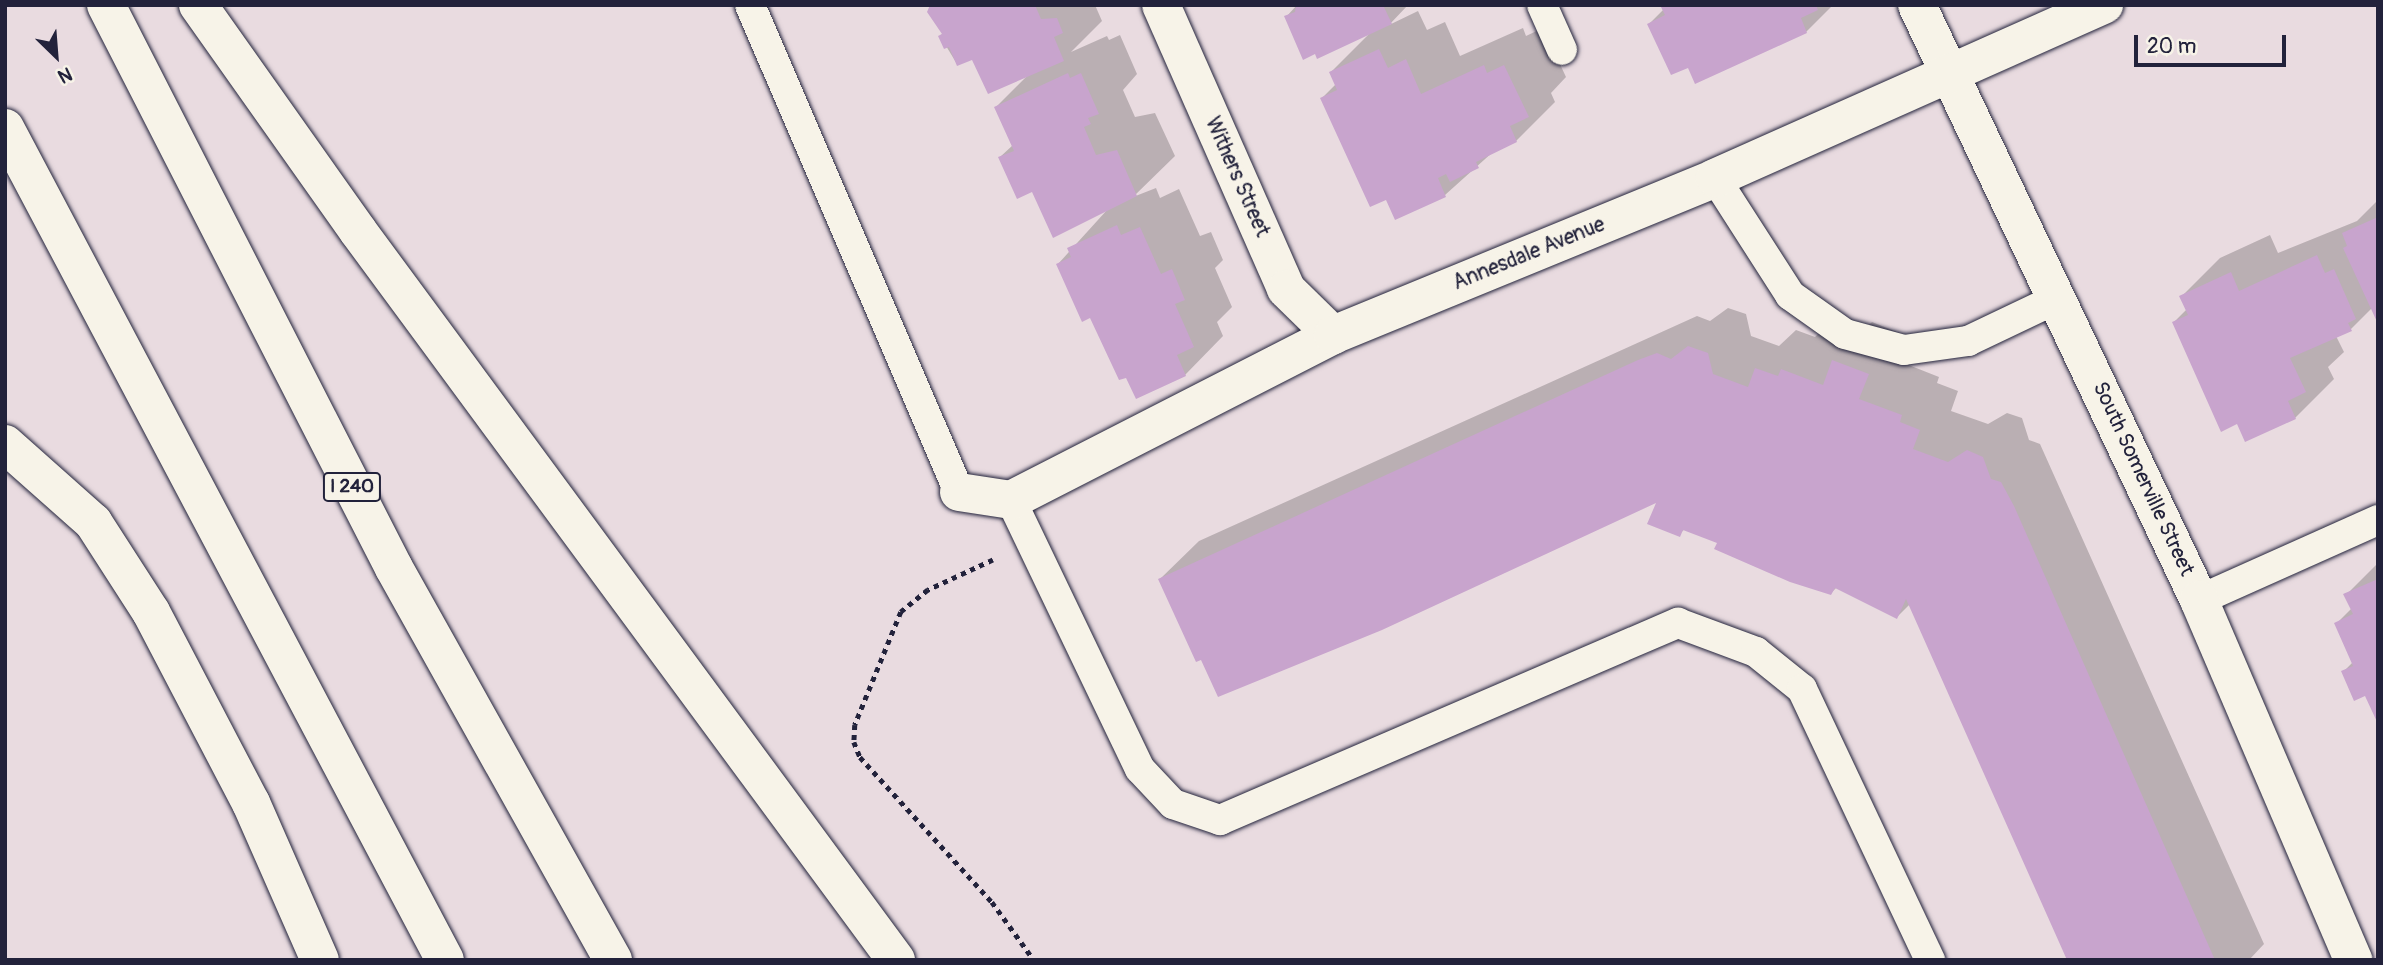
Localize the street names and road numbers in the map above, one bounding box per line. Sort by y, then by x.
street label: Withers Street [1199,113,1275,241]
street label: Annesdale Avenue [1449,212,1609,296]
street label: South Somerville Street [2087,378,2199,580]
road number: I 240 [322,472,382,502]

